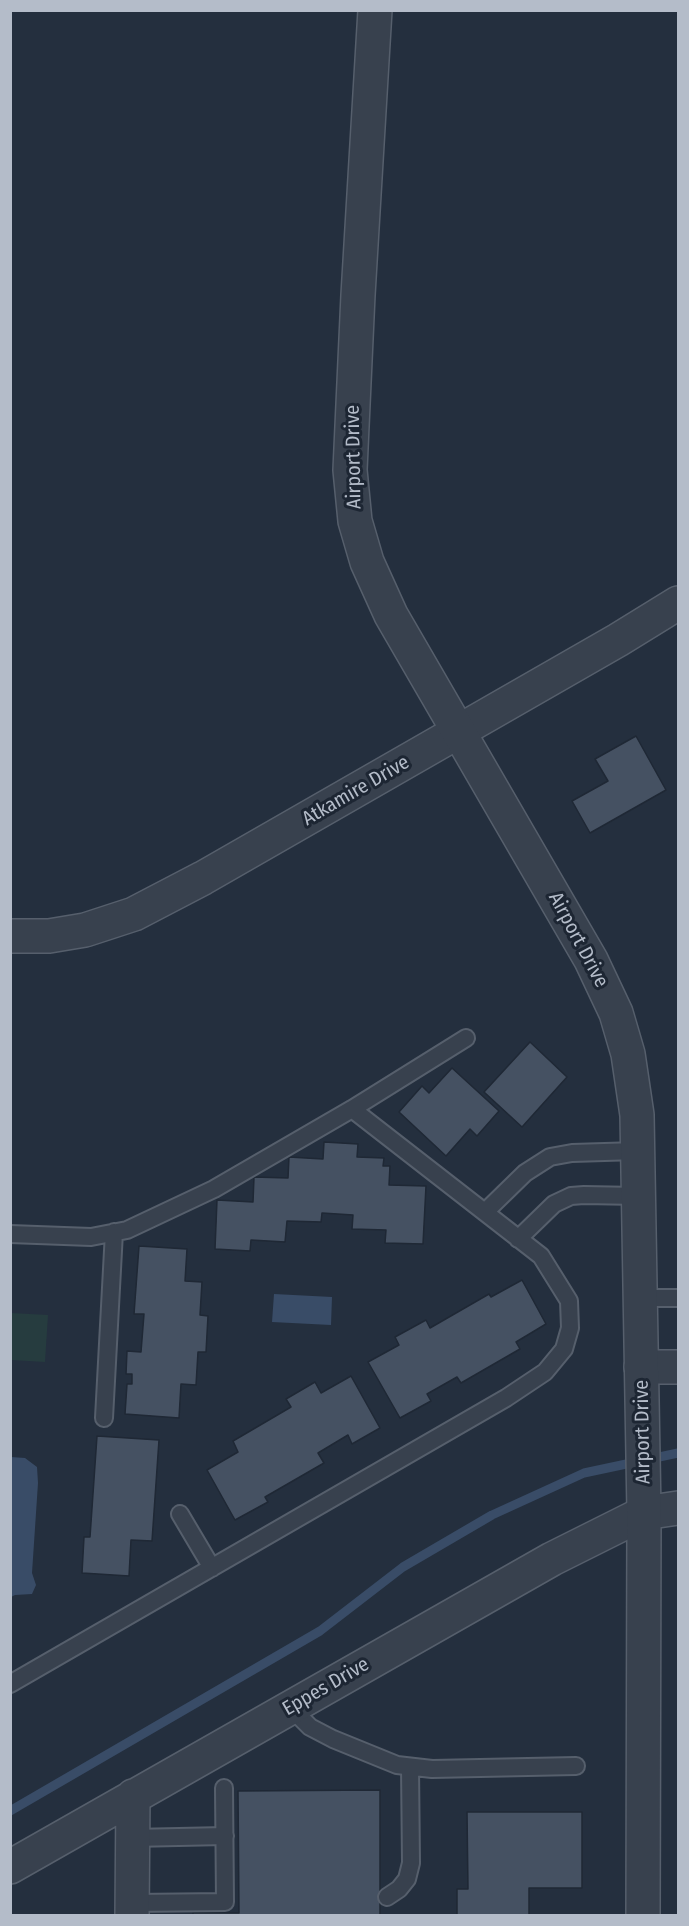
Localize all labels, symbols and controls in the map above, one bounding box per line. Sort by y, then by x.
street label: Airport Drive [341,405,367,509]
street label: Atkamire Drive [298,751,414,831]
street label: Airport Drive [543,888,613,992]
street label: Airport Drive [630,1380,656,1484]
street label: Eppes Drive [278,1653,374,1721]

